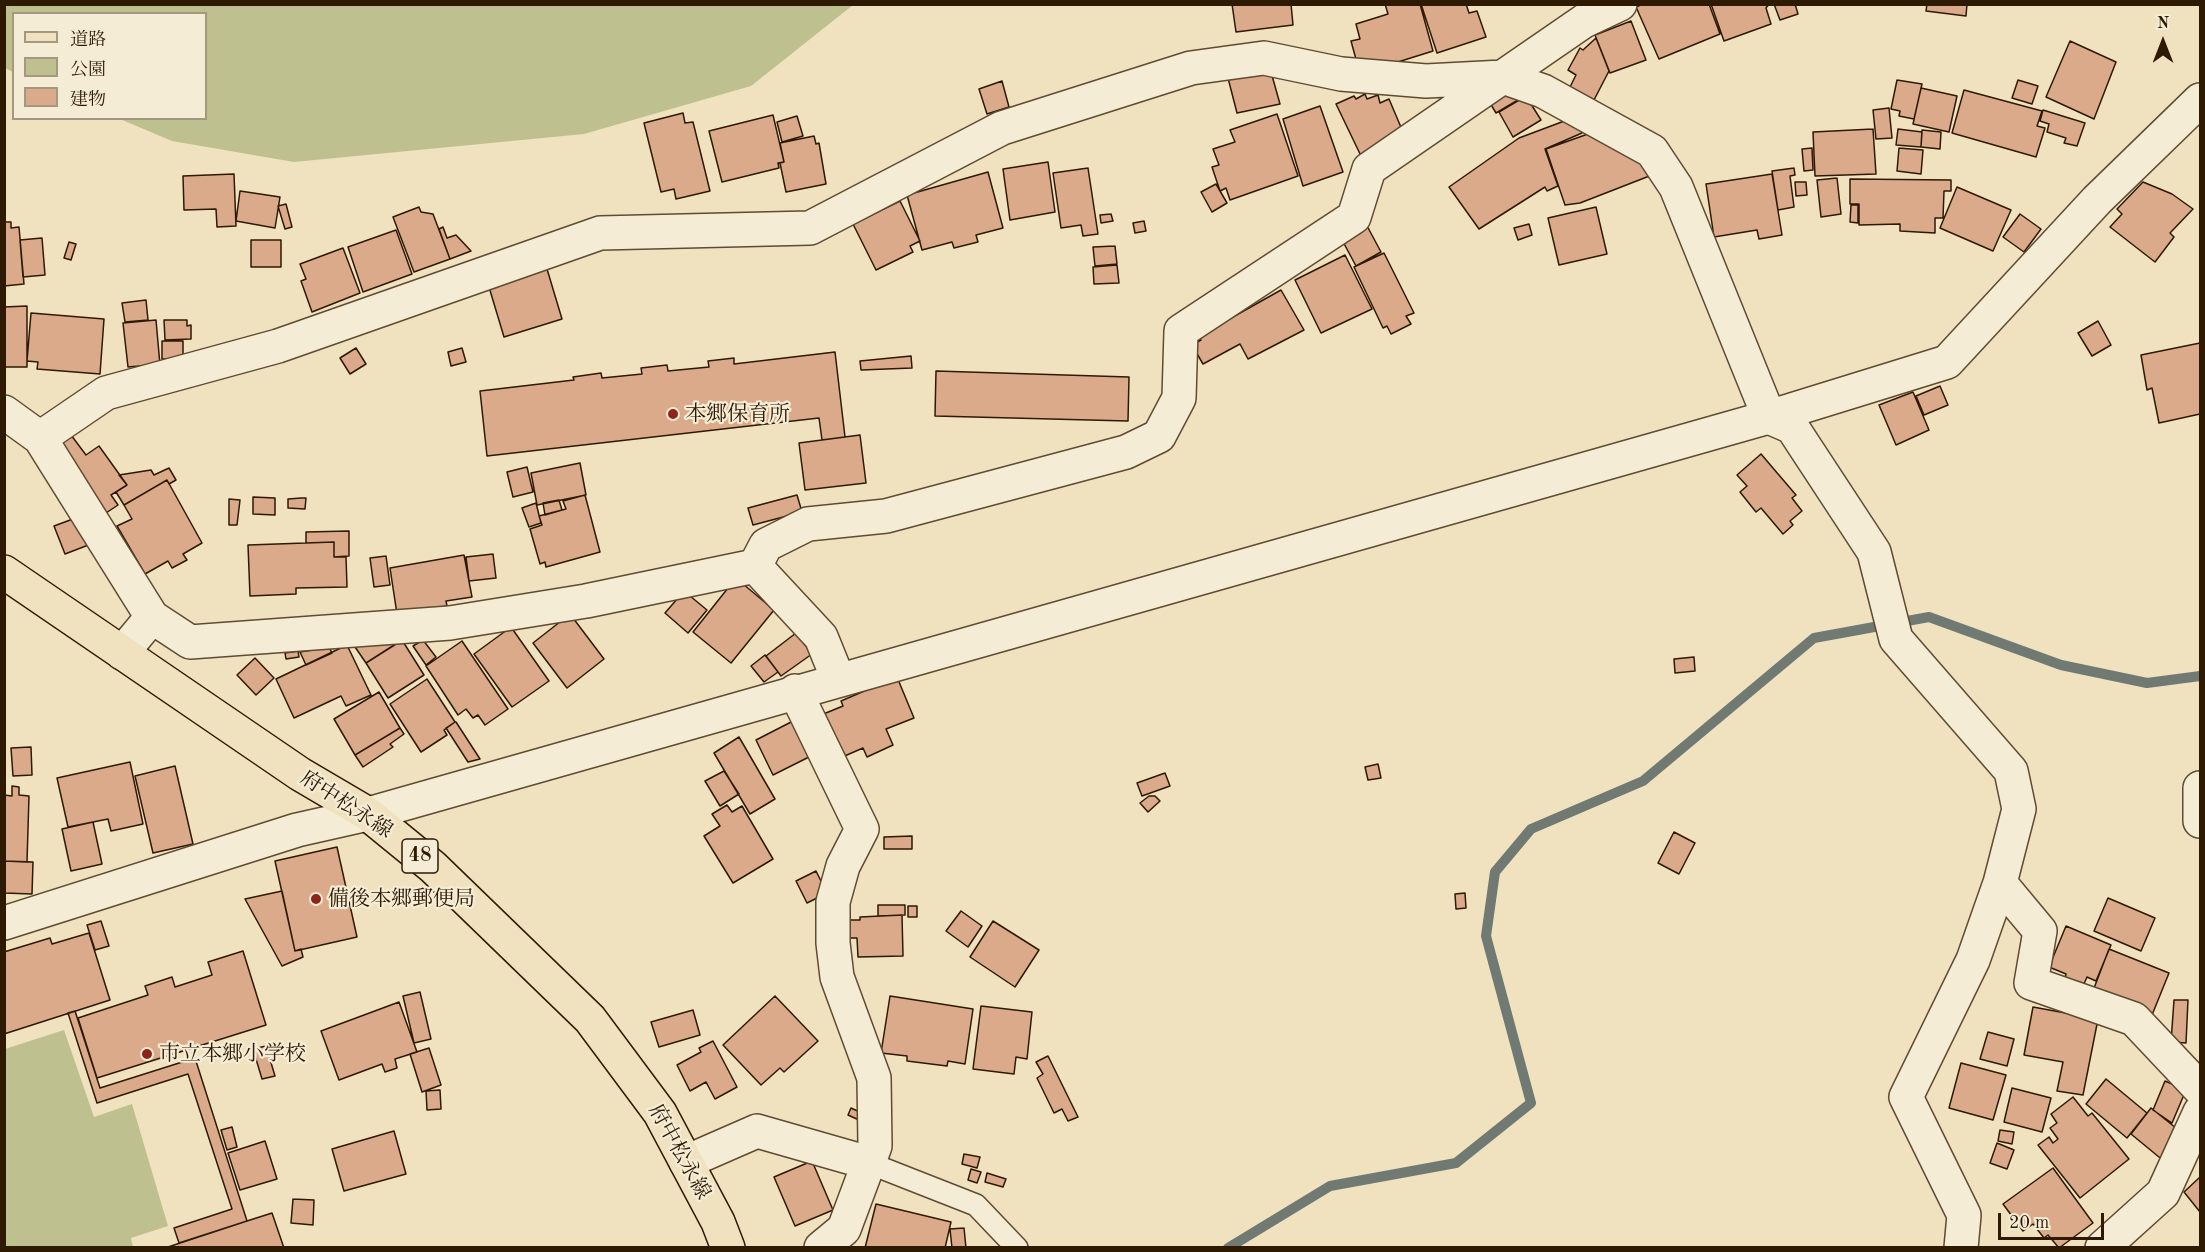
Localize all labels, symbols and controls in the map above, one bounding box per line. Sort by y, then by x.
legend [12,12,207,120]
north arrow [2133,12,2193,72]
text: N [2157,16,2169,32]
text: 道路 [70,31,106,49]
text: 公園 [70,61,106,79]
text: 建物 [70,91,106,109]
place label: 本郷保育所 [685,401,790,427]
marker: 本郷保育所 [666,407,680,421]
street label: 府中松永線 [295,766,397,844]
road number: 48 [402,839,438,873]
place label: 備後本郷郵便局 [328,886,475,912]
marker: 備後本郷郵便局 [309,892,323,906]
place label: 市立本郷小学校 [159,1041,306,1067]
marker: 市立本郷小学校 [140,1047,154,1061]
street label: 府中松永線 [643,1100,715,1204]
scale bar [2001,1201,2108,1239]
text: 20 m [2009,1214,2049,1232]

